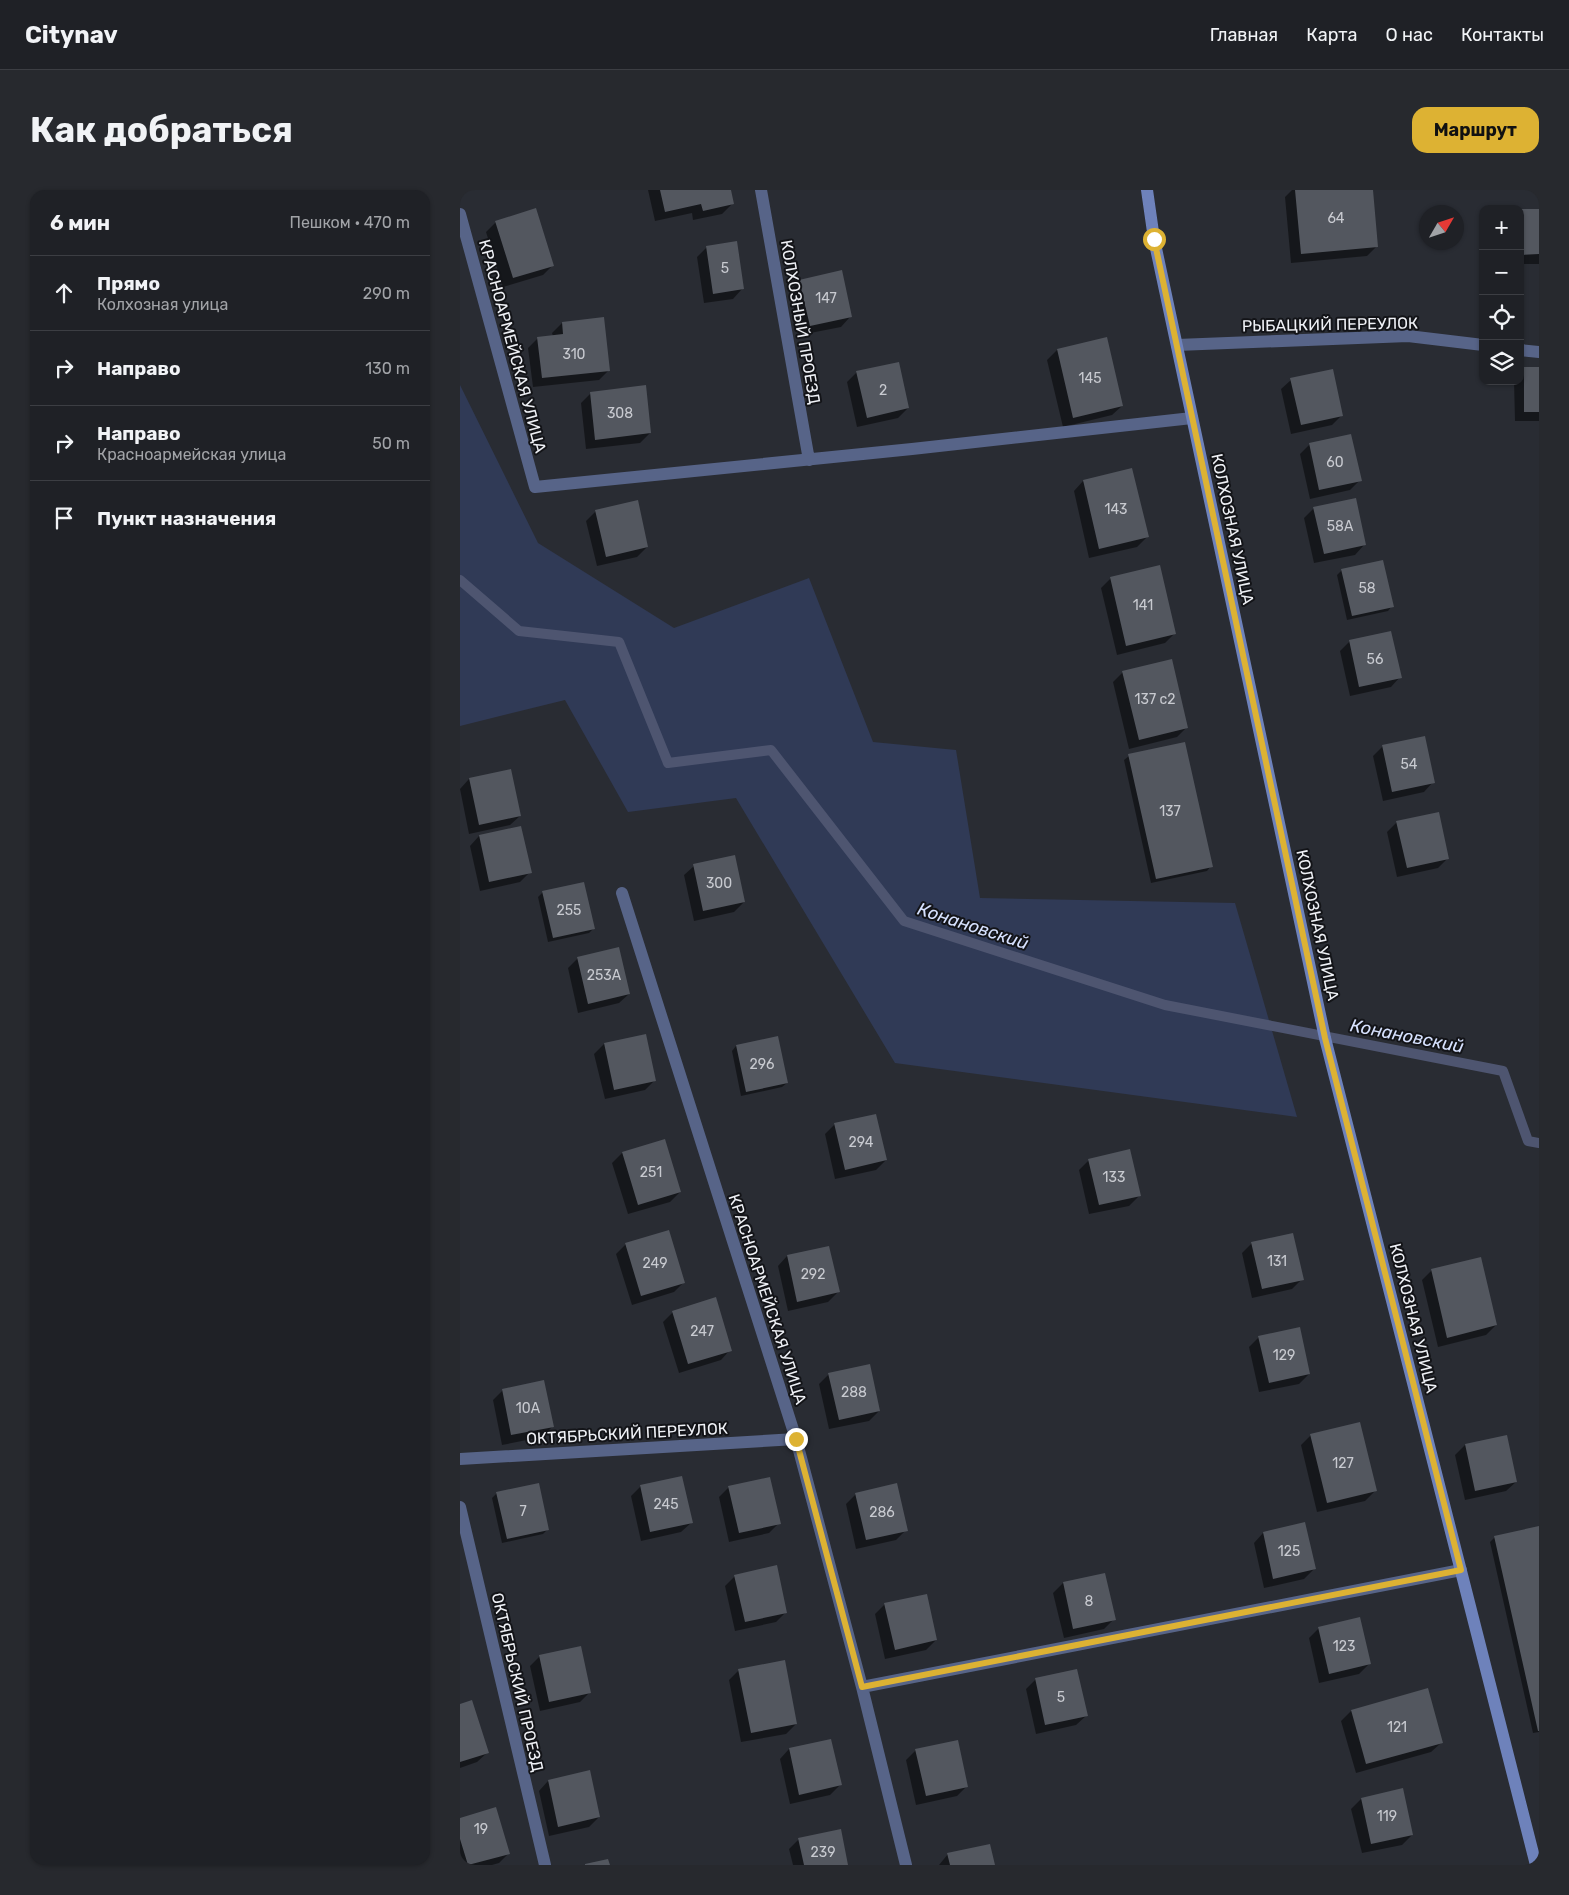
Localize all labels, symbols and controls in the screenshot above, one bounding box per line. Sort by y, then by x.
text: Citynav [25,21,118,49]
text: Главная [1210,24,1278,46]
text: Карта [1306,24,1358,46]
text: О нас [1386,24,1433,46]
text: Контакты [1461,24,1544,46]
button: Маршрут [1412,107,1539,153]
text: Как добраться [30,109,293,151]
north arrow [1419,205,1464,250]
map controls [1479,205,1524,385]
button: + [1479,205,1524,250]
text: 6 мин [50,210,110,235]
house number: 64 [1327,210,1345,227]
text: Пешком · 470 m [289,213,410,232]
route start [1143,228,1166,251]
street label: КРАСНОАРМЕЙСКАЯ УЛИЦА [475,237,550,455]
street label: КОЛХОЗНЫЙ ПРОЕЗД [777,239,824,406]
button: − [1479,250,1524,295]
house number: 5 [721,260,729,277]
text: Прямо [97,272,160,295]
icon: ahead [50,279,78,307]
text: 290 m [363,284,410,303]
house number: 147 [815,290,837,307]
text: Колхозная улица [97,295,228,314]
button: locate [1479,295,1524,340]
street label: РЫБАЦКИЙ ПЕРЕУЛОК [1242,313,1418,336]
button: layers [1479,340,1524,385]
house number: 310 [562,346,586,363]
icon: right [50,354,78,382]
text: Направо [97,357,181,380]
text: 130 m [365,359,410,378]
house number: 145 [1078,370,1102,387]
house number: 2 [879,382,887,399]
house number: 308 [607,405,633,422]
text: Направо [97,422,181,445]
icon: right [50,429,78,457]
text: 50 m [372,434,410,453]
text: Красноармейская улица [97,445,286,464]
street label: КОЛХОЗНАЯ УЛИЦА [1207,452,1258,607]
house number: 60 [1326,454,1344,471]
house number: 143 [1104,501,1128,518]
icon: arrive [50,504,78,532]
text: Пункт назначения [97,507,276,530]
house number: 58А [1327,518,1354,535]
house number: 58 [1358,580,1376,597]
house number: 141 [1133,597,1153,614]
house number: 56 [1367,651,1383,668]
house number: 137 с2 [1135,691,1175,708]
house number: 54 [1400,756,1418,773]
house number: 137 [1159,803,1181,820]
street label: КОЛХОЗНАЯ УЛИЦА [1292,848,1343,1003]
house number: 300 [706,875,732,892]
water label: Конановский [915,898,1031,954]
house number: 255 [557,902,581,919]
house number: 253А [587,967,622,984]
water label: Конановский [1348,1014,1466,1058]
house number: 296 [750,1056,774,1073]
house number: 294 [848,1134,874,1151]
house number: 251 [640,1164,662,1181]
house number: 133 [1103,1169,1125,1186]
street label: КРАСНОАРМЕЙСКАЯ УЛИЦА [724,1192,811,1407]
street label: КОЛХОЗНАЯ УЛИЦА [1386,1241,1441,1395]
house number: 131 [1267,1253,1287,1270]
house number: 249 [643,1255,667,1272]
house number: 292 [801,1266,825,1283]
house number: 247 [690,1323,714,1340]
house number: 129 [1273,1347,1295,1364]
house number: 288 [841,1384,867,1401]
house number: 10А [516,1400,541,1417]
street label: ОКТЯБРЬСКИЙ ПЕРЕУЛОК [526,1419,728,1448]
route end [785,1428,808,1451]
house number: 127 [1332,1455,1354,1472]
house number: 245 [653,1496,679,1513]
house number: 7 [519,1503,527,1520]
house number: 286 [869,1504,895,1521]
house number: 125 [1278,1543,1300,1560]
street label: ОКТЯБРЬСКИЙ ПРОЕЗД [488,1591,547,1773]
house number: 8 [1085,1593,1094,1610]
house number: 123 [1333,1638,1355,1655]
house number: 5 [1057,1689,1065,1706]
house number: 121 [1387,1719,1407,1736]
house number: 119 [1377,1808,1397,1825]
house number: 19 [474,1821,488,1838]
house number: 239 [811,1844,835,1861]

